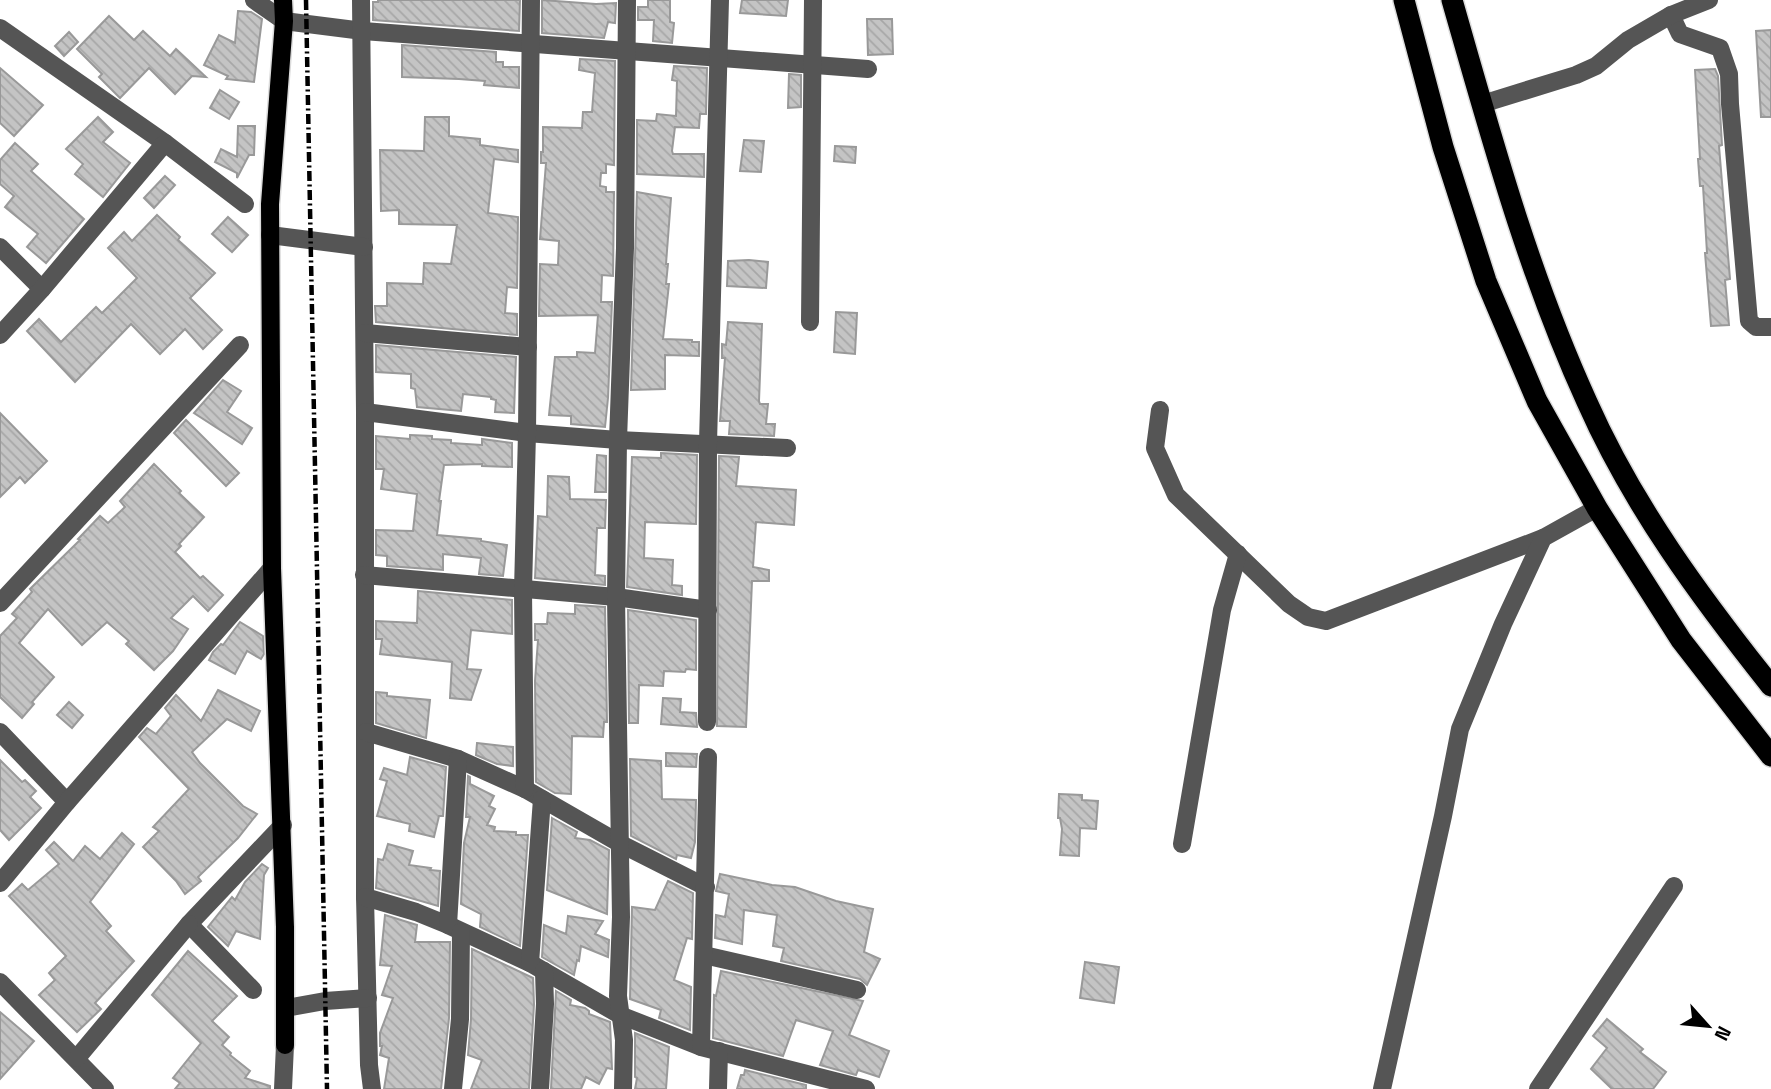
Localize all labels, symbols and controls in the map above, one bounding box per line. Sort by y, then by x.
north arrow [1673,991,1743,1061]
text: N [1709,1022,1737,1045]

